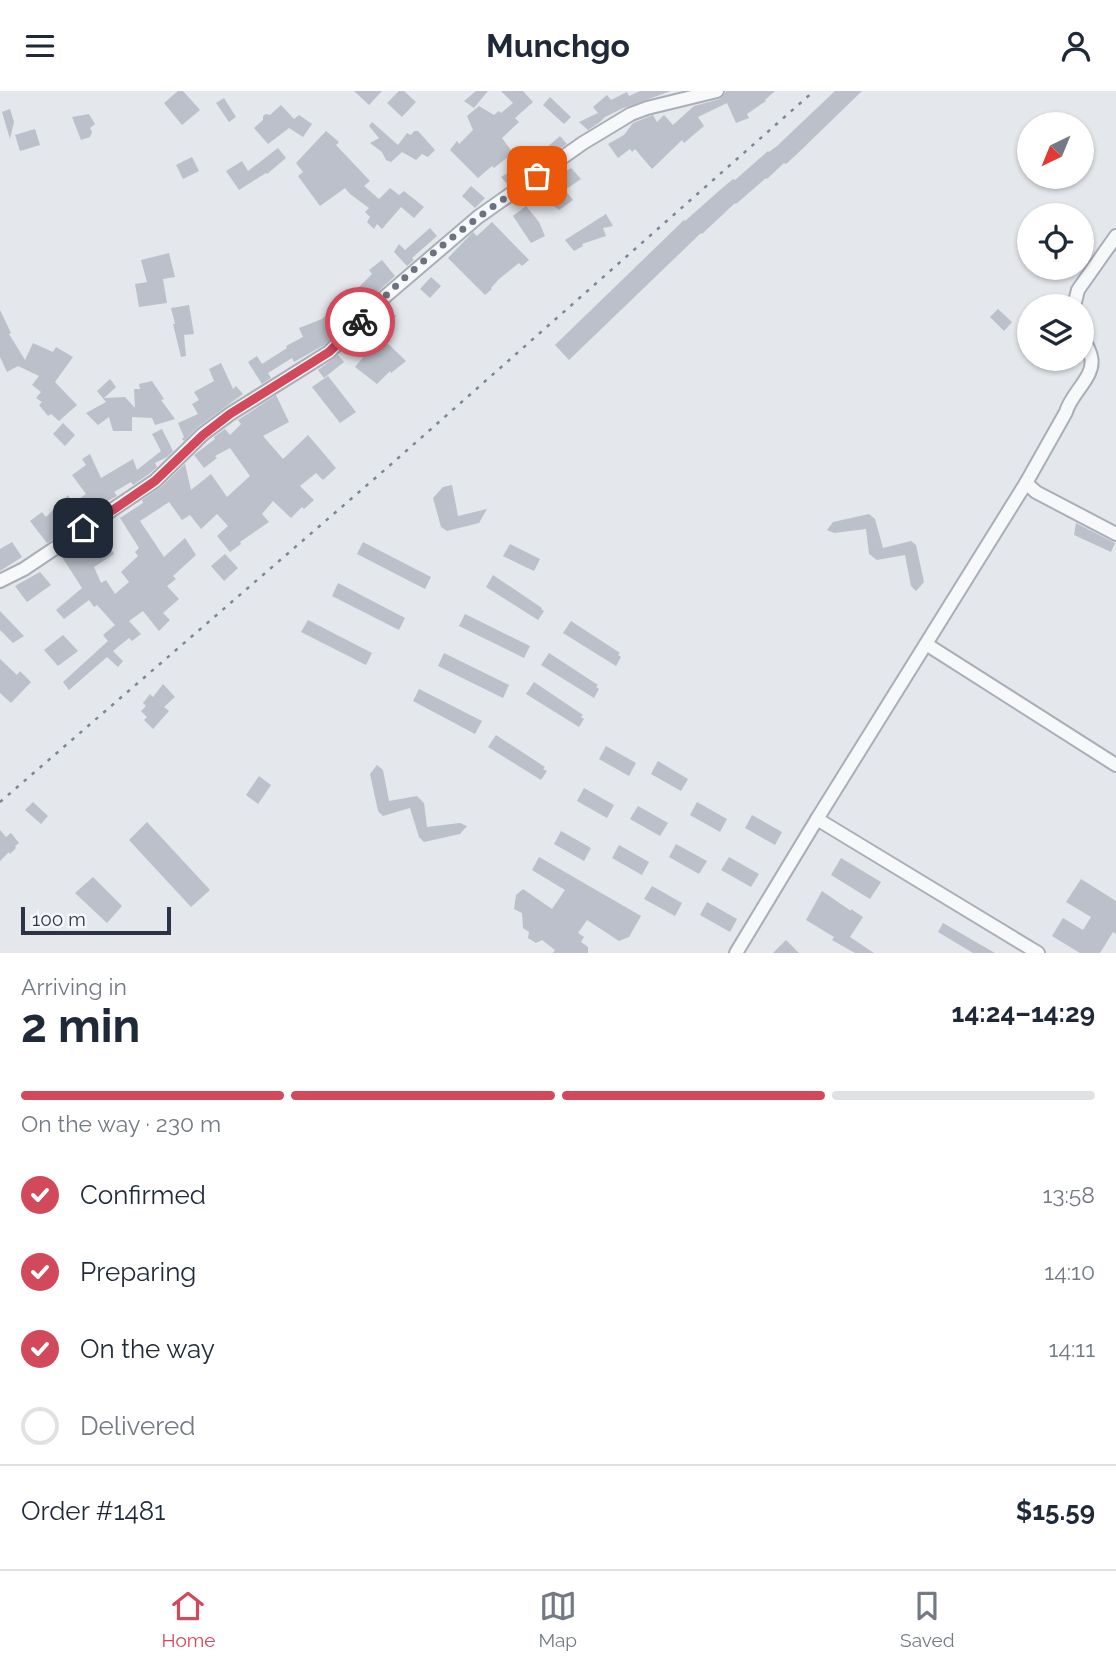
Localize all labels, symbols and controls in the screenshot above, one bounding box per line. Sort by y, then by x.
icon: menu [21,27,59,65]
text: Munchgo [486,27,630,64]
icon: person [1057,27,1095,65]
north arrow [1017,112,1094,189]
map controls [1017,112,1094,371]
pin [507,146,567,206]
icon: bag [518,157,556,195]
button: locate [1017,203,1094,280]
courier [325,287,395,357]
button: layers [1017,294,1094,371]
icon: bike [341,303,379,341]
pin [53,498,113,558]
icon: home [64,509,102,547]
scale bar [21,904,172,936]
text: 100 m [32,908,86,930]
text: Arriving in [21,973,127,1000]
text: 14:24–14:29 [952,998,1095,1028]
text: 2 min [21,999,140,1053]
text: On the way · 230 m [21,1110,221,1137]
icon: check [21,1176,59,1214]
text: Confirmed [80,1180,206,1210]
text: 13:58 [1042,1181,1095,1208]
icon: check [21,1253,59,1291]
text: Preparing [80,1257,196,1287]
text: 14:10 [1044,1258,1095,1285]
icon: check [21,1330,59,1368]
text: On the way [80,1334,215,1364]
text: 14:11 [1049,1335,1095,1362]
text: Delivered [80,1411,195,1441]
text: Order #1481 [21,1496,165,1526]
text: $15.59 [1016,1496,1095,1526]
tab: Home [162,1587,215,1651]
tab: Map [538,1587,577,1651]
tab: Saved [900,1587,954,1651]

